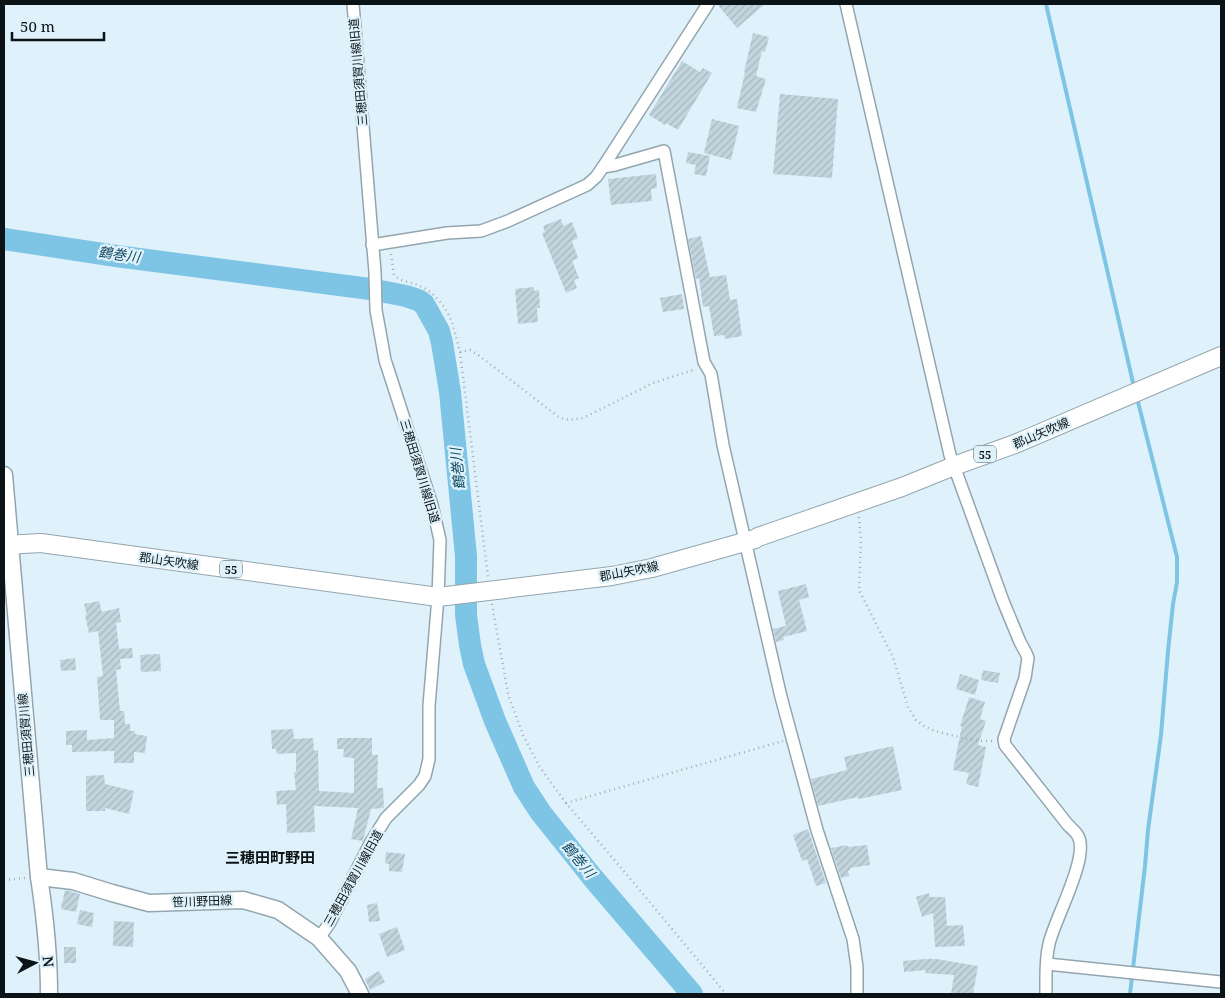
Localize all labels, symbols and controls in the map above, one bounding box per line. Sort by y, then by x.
scale bar [12,10,105,42]
text: 50 m [20,16,55,36]
street label: 三穂田須賀川線旧道 [345,17,371,127]
water label: 鶴巻川 [97,242,143,267]
street label: 郡山矢吹線 [1010,413,1072,453]
street label: 三穂田須賀川線旧道 [396,417,444,525]
water label: 鶴巻川 [445,445,469,491]
road number: 55 [974,446,996,462]
street label: 郡山矢吹線 [138,548,200,574]
street label: 郡山矢吹線 [598,557,660,585]
road number: 55 [220,560,242,578]
street label: 三穂田須賀川線 [14,692,38,778]
street label: 三穂田須賀川線旧道 [319,827,387,929]
water label: 鶴巻川 [558,837,601,883]
district label: 三穂田町野田 [225,847,315,867]
street label: 笹川野田線 [172,891,232,911]
north arrow [10,938,60,988]
text: N [38,955,58,968]

